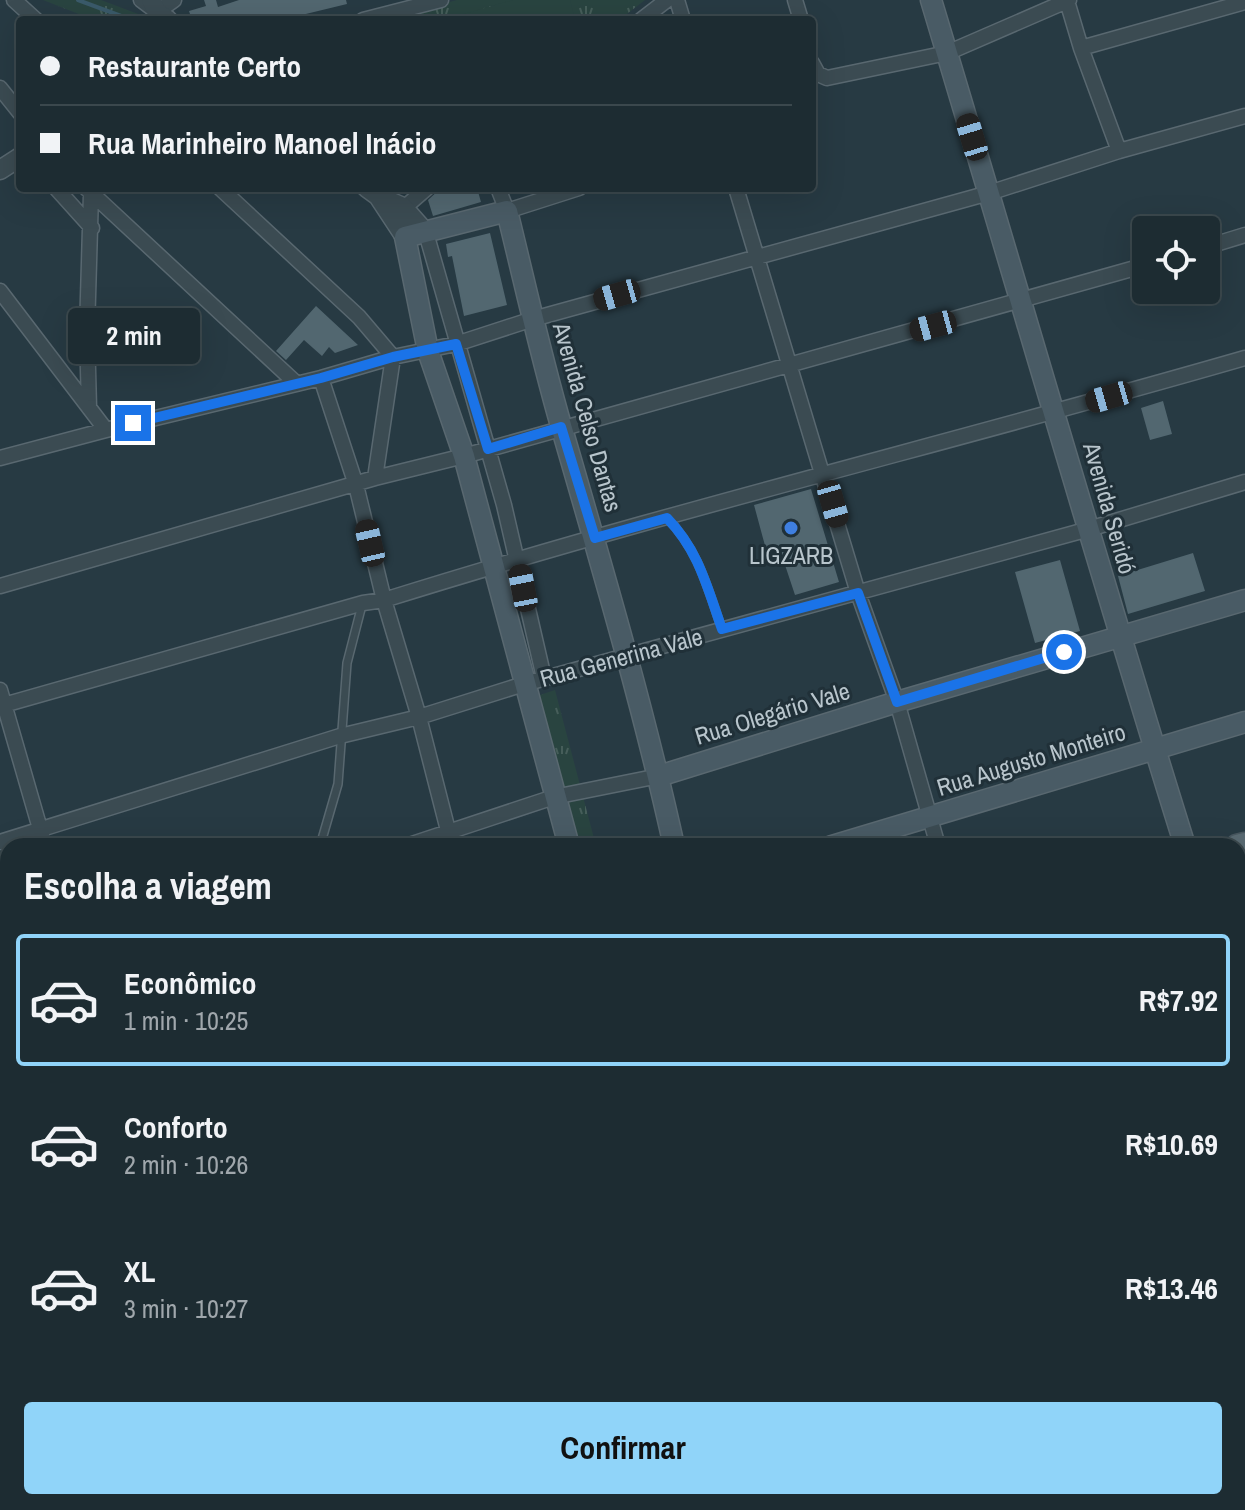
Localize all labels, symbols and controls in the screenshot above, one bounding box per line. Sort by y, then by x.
text: Restaurante Certo [88,46,301,86]
car [954,111,990,163]
text: Rua Marinheiro Manoel Inácio [88,123,437,163]
map controls [1132,216,1220,304]
button: locate [1132,216,1220,304]
car [591,277,643,313]
callout: 2 min [67,307,199,363]
car [907,308,959,344]
text: 2 min [106,318,162,353]
street label: Avenida Celso Dantas [545,318,630,515]
car [1083,379,1135,415]
route end [115,405,151,441]
street label: Avenida Seridó [1076,438,1144,577]
car [815,478,851,530]
car [353,517,387,569]
marker: LIGZARB [782,519,800,537]
place label: LIGZARB [749,539,833,571]
car [507,562,539,614]
street label: Rua Generina Vale [536,620,706,694]
route start [1046,634,1082,670]
street label: Rua Olegário Vale [691,674,853,752]
street label: Rua Augusto Monteiro [933,715,1129,803]
text: Escolha a viagem [24,862,272,910]
text: Econômico [124,963,257,1003]
icon: car [28,964,100,1036]
text: R$7.92 [1139,980,1218,1020]
text: 1 min · 10:25 [124,1003,248,1038]
text: Conforto [124,1107,228,1147]
icon: car [28,1108,100,1180]
text: R$10.69 [1125,1124,1218,1164]
text: 2 min · 10:26 [124,1147,248,1182]
text: XL [124,1251,155,1291]
icon: car [28,1252,100,1324]
text: R$13.46 [1125,1268,1218,1308]
text: 3 min · 10:27 [124,1291,248,1326]
button: Confirmar [24,1402,1222,1494]

